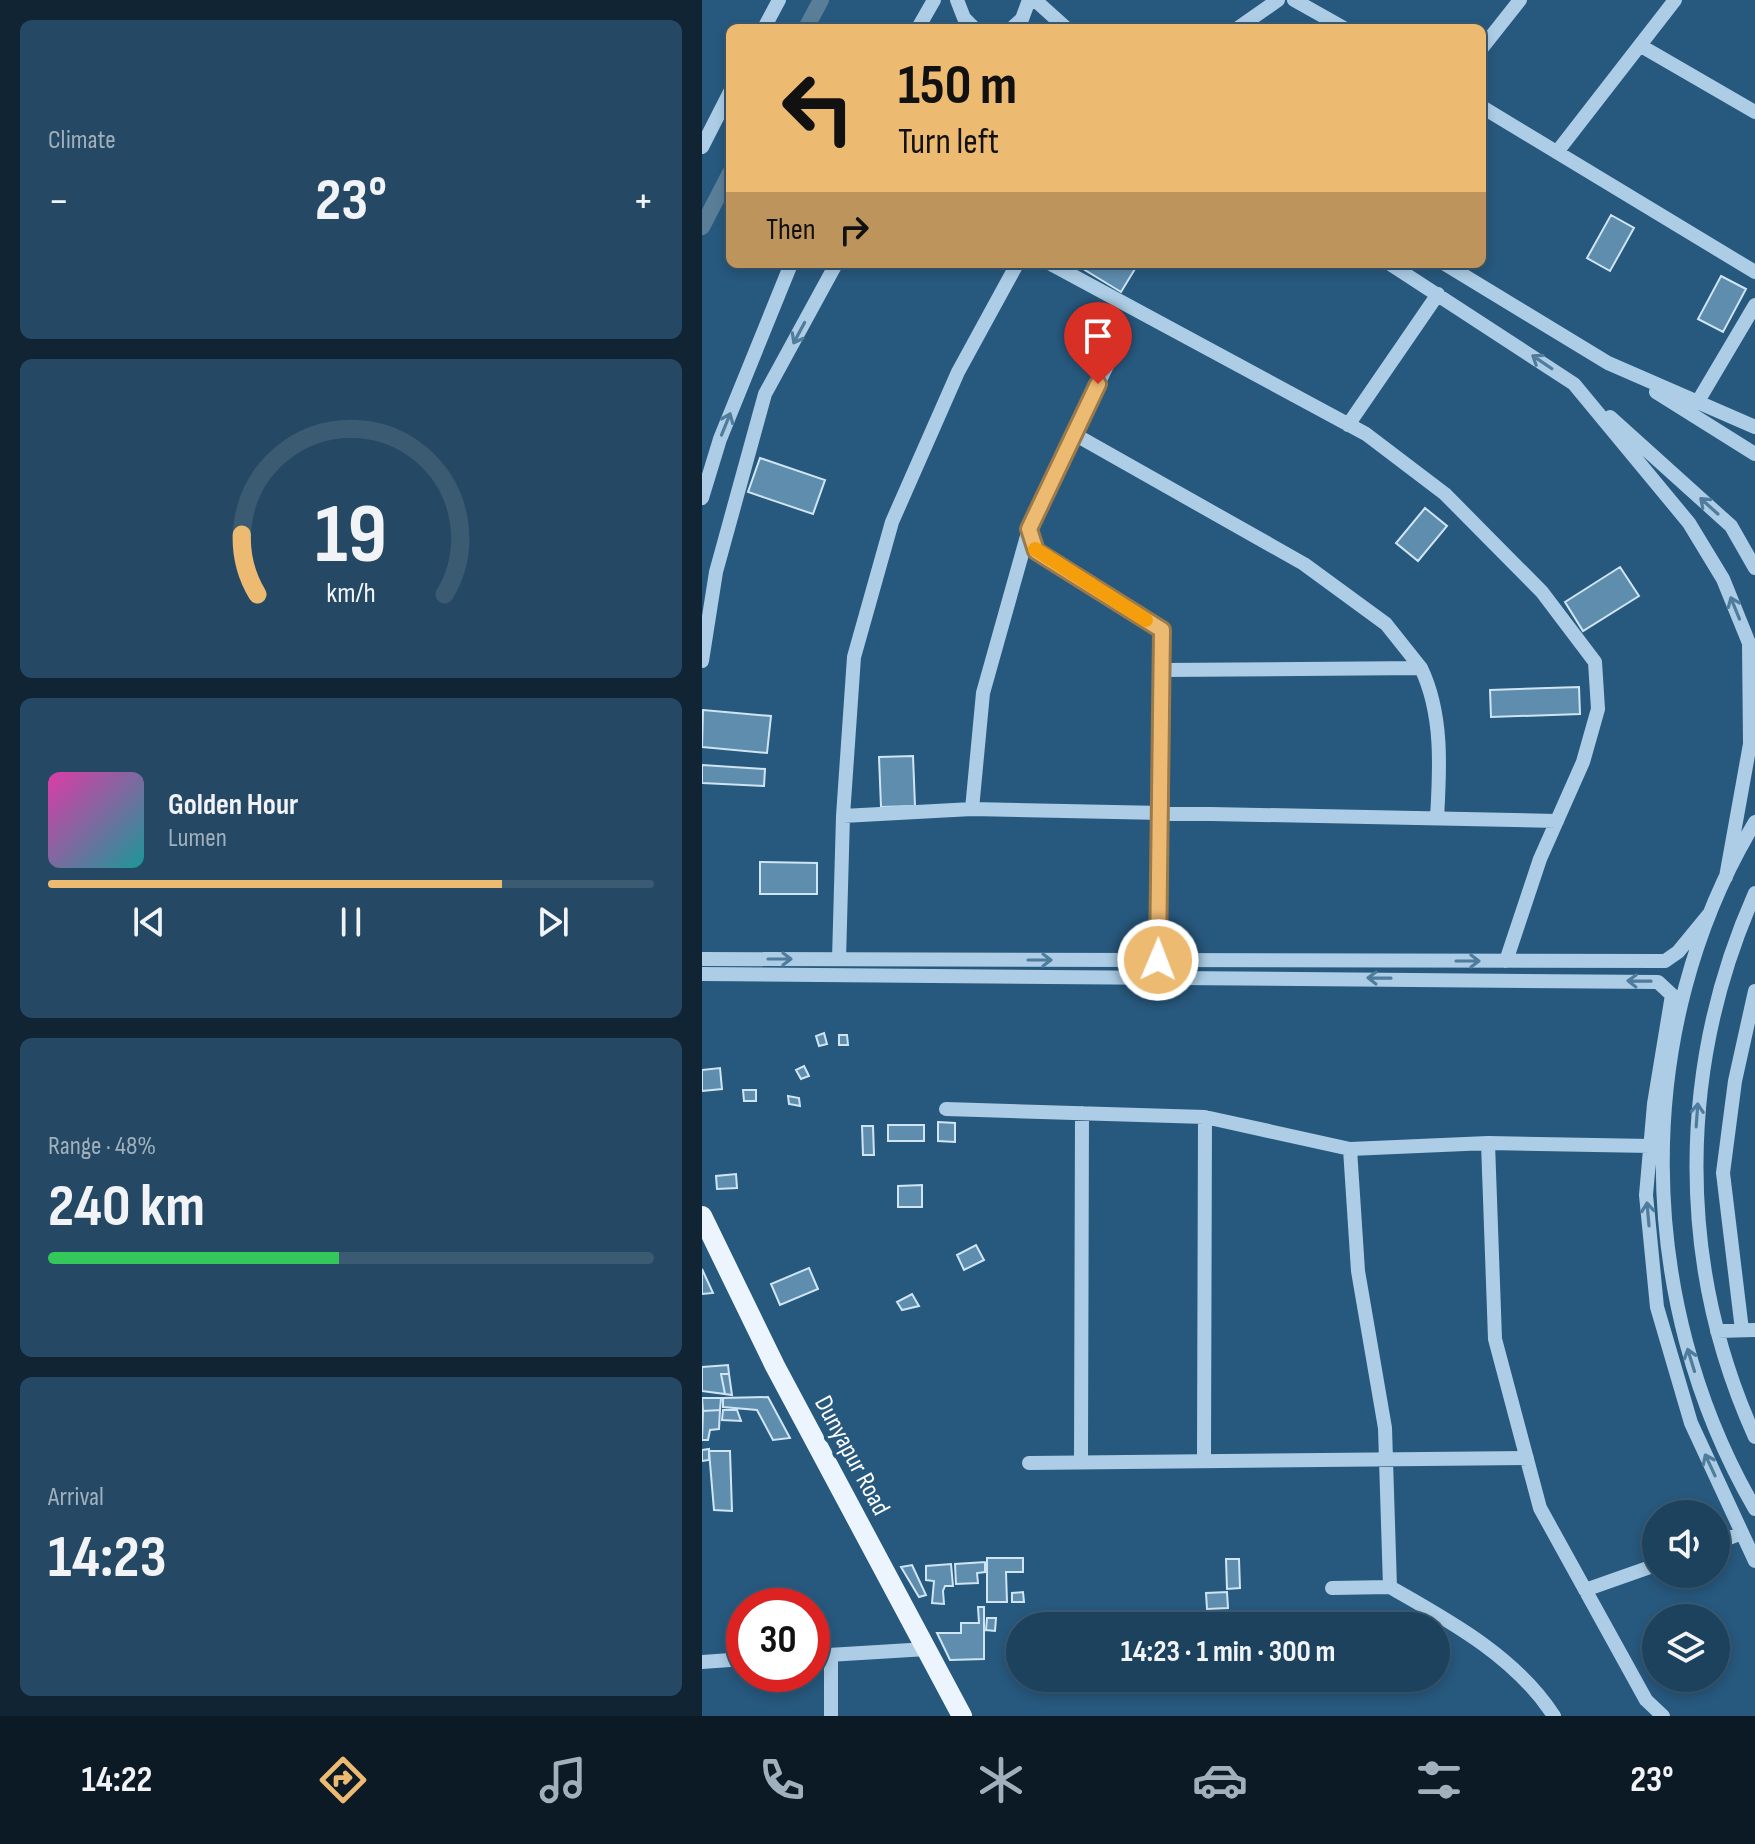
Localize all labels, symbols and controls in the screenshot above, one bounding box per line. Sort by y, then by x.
text: 150 m [898,53,1017,120]
icon: left [766,56,870,160]
text: Turn left [898,121,999,164]
text: Climate [48,125,116,156]
text: 23° [315,165,387,237]
text: − [48,175,70,228]
text: + [632,175,654,228]
icon: right [832,208,876,252]
text: Then [766,212,816,248]
pin [1064,302,1132,384]
icon: arrive [1076,314,1120,358]
one-way arrow [790,320,806,344]
one-way arrow [1531,354,1553,371]
one-way arrow [720,412,734,437]
text: 19 [315,485,387,585]
one-way arrow [1700,498,1720,516]
text: km/h [326,576,376,611]
one-way arrow [1727,596,1741,621]
text: Golden Hour [168,787,298,823]
text: Lumen [168,823,227,854]
icon: previous [127,900,171,944]
icon: pause [329,900,373,944]
icon: next [531,900,575,944]
position arrow [1116,918,1200,1002]
one-way arrow [766,951,793,967]
one-way arrow [1026,952,1053,968]
one-way arrow [1454,953,1481,969]
one-way arrow [1366,970,1393,985]
one-way arrow [1626,974,1653,989]
one-way arrow [1690,1102,1705,1129]
text: Range · 48% [48,1131,156,1162]
text: 240 km [48,1171,205,1243]
one-way arrow [1640,1201,1655,1228]
one-way arrow [1683,1348,1698,1374]
street label: Dunyapur Road [807,1391,896,1521]
one-way arrow [1702,1453,1717,1477]
text: Arrival [48,1482,104,1513]
map controls [1642,1500,1730,1692]
button: sound [1642,1500,1730,1588]
text: 14:23 [48,1522,167,1594]
speed limit sign: 30 [726,1588,830,1692]
button: layers [1642,1604,1730,1692]
text: 14:23 · 1 min · 300 m [1121,1634,1335,1670]
icon: directions [315,1752,371,1808]
icon: music [535,1752,591,1808]
icon: phone [754,1752,810,1808]
icon: climate [973,1752,1029,1808]
icon: car [1192,1752,1248,1808]
icon: filters [1411,1752,1467,1808]
text: 14:22 [82,1759,152,1802]
text: 23° [1630,1759,1673,1802]

